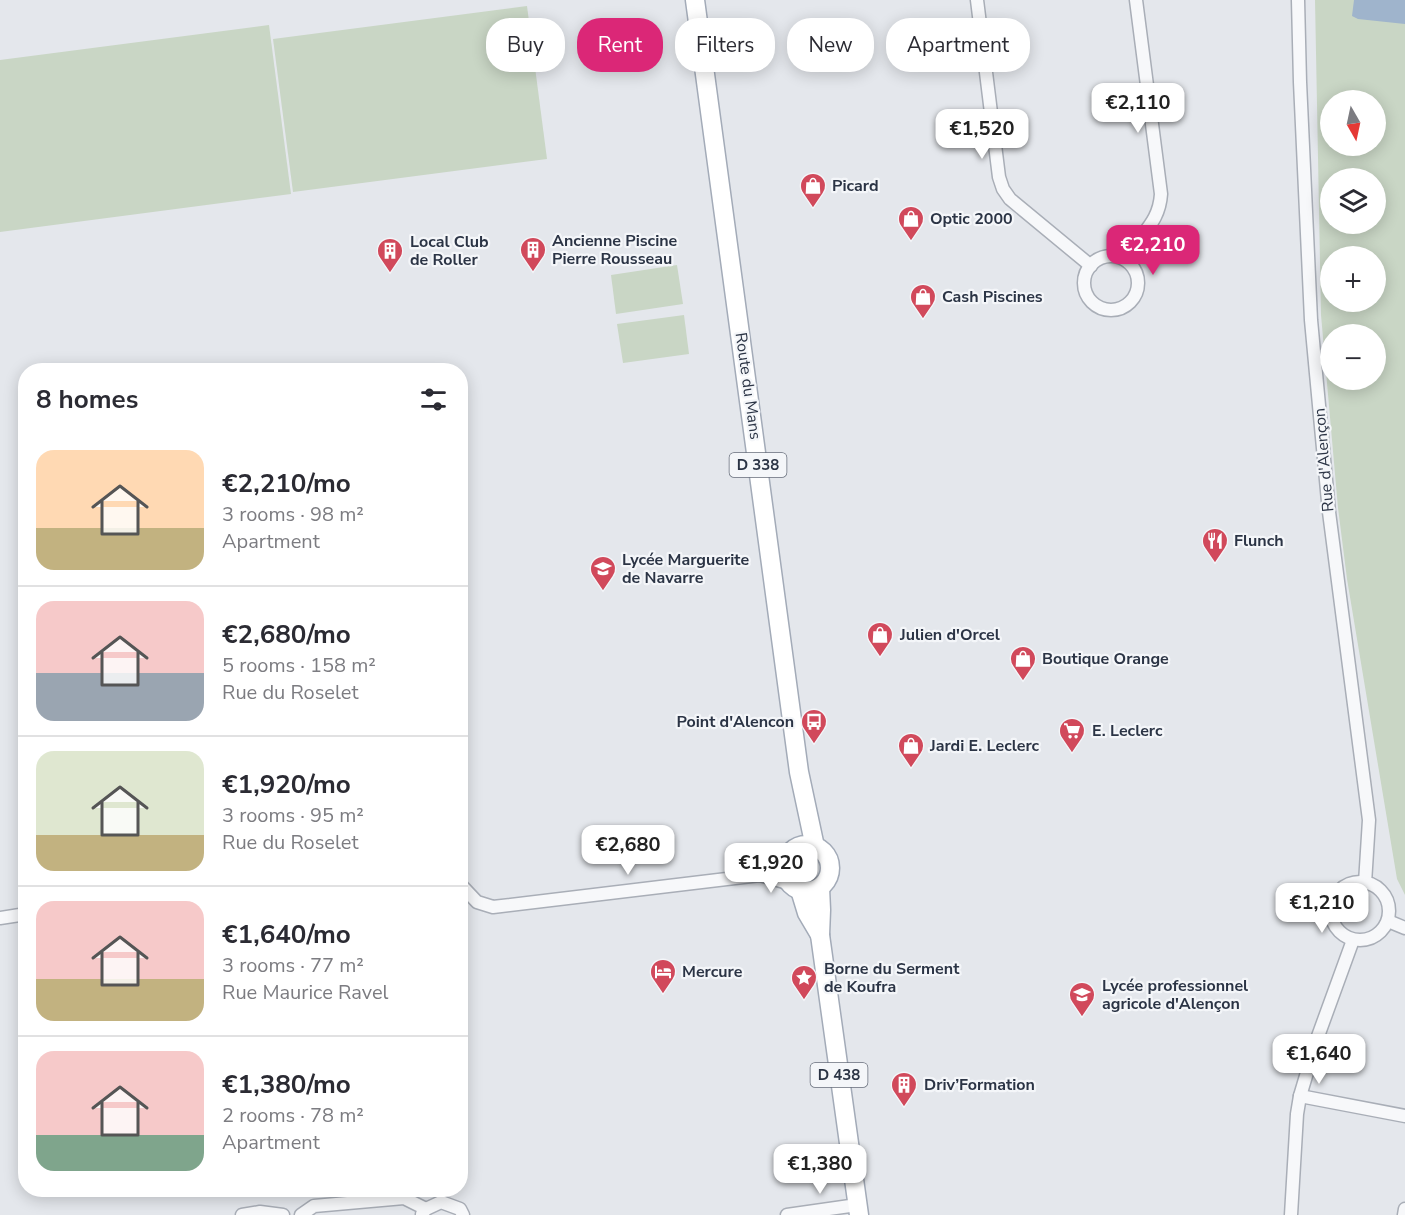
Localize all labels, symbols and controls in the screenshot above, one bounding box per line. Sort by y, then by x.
chip: Buy [486,18,565,72]
chip: Rent [577,18,663,72]
chip: Filters [675,18,775,72]
chip: New [787,18,874,72]
chip: Apartment [886,18,1030,72]
pin: €2,110 [1089,83,1187,134]
text: €2,110 [1106,89,1170,116]
north arrow [1320,90,1386,156]
map controls [1320,90,1386,390]
pin: €1,520 [933,109,1031,160]
text: €1,520 [950,115,1014,142]
button: layers [1320,168,1386,234]
shop icon: Picard [798,171,828,209]
place label: Picard [832,175,879,197]
shop icon: Optic 2000 [896,204,926,242]
place label: Optic 2000 [930,208,1013,230]
pin: €2,210 [1104,225,1202,276]
place label: Ancienne Piscine Pierre Rousseau [552,230,678,270]
place label: Local Club de Roller [410,231,489,271]
text: €2,210 [1121,231,1185,258]
building icon: Ancienne Piscine Pierre Rousseau [518,235,548,273]
building icon: Local Club de Roller [375,236,405,274]
button: + [1320,246,1386,312]
shop icon: Cash Piscines [908,282,938,320]
place label: Cash Piscines [942,286,1043,308]
button: − [1320,324,1386,390]
street label: Route du Mans [730,331,766,441]
text: 8 homes [36,382,138,417]
icon: filters [417,383,450,416]
street label: Rue d'Alençon [1308,407,1340,513]
road number: D 338 [730,453,786,477]
text: €2,210/mo [222,466,351,501]
icon: home [84,474,156,546]
text: 3 rooms · 98 m² [222,501,364,528]
restaurant icon: Flunch [1200,526,1230,564]
text: Apartment [222,528,320,555]
place label: Flunch [1234,530,1284,552]
place label: Lycée Marguerite de Navarre [622,549,749,589]
school or university icon: Lycée Marguerite de Navarre [588,554,618,592]
text: €2,680/mo [222,617,351,652]
shop icon: Julien d'Orcel [865,620,895,658]
place label: Julien d'Orcel [899,624,1000,646]
icon: home [84,625,156,697]
shop icon: Boutique Orange [1008,644,1038,682]
place label: Boutique Orange [1042,648,1169,670]
text: 5 rooms · 158 m² [222,652,376,679]
text: Rue du Roselet [222,679,358,706]
bus stop icon: Point d'Alencon [799,707,829,745]
place label: Point d'Alencon [676,711,794,733]
supermarket icon: E. Leclerc [1057,716,1087,754]
place label: E. Leclerc [1092,720,1163,742]
shop icon: Jardi E. Leclerc [896,731,926,769]
place label: Jardi E. Leclerc [929,735,1040,757]
text: €1,920/mo [222,767,351,802]
icon: home [84,775,156,847]
text: 3 rooms · 95 m² [222,802,364,829]
pin: €2,680 [579,825,677,876]
text: Rue du Roselet [222,829,358,856]
text: €2,680 [596,831,660,858]
pin: €1,920 [722,843,820,894]
text: €1,920 [739,849,803,876]
pin: €1,210 [1273,883,1371,934]
text: €1,210 [1290,889,1354,916]
text: €1,640/mo [222,917,351,952]
icon: home [84,925,156,997]
text: 3 rooms · 77 m² [222,952,364,979]
hotel icon: Mercure [648,957,678,995]
place label: Borne du Serment de Koufra [824,958,960,998]
place label: Mercure [682,961,743,983]
place icon: Borne du Serment de Koufra [789,963,819,1001]
place label: Lycée professionnel agricole d'Alençon [1102,975,1248,1015]
text: Rue Maurice Ravel [222,979,389,1006]
school or university icon: Lycée professionnel agricole d'Alençon [1067,980,1097,1018]
pin: €1,640 [1270,1034,1368,1085]
text: €1,640 [1287,1040,1351,1067]
road number: D 438 [810,1063,868,1087]
text: €1,380/mo [222,1067,351,1102]
building icon: Driv’Formation [889,1070,919,1108]
place label: Driv’Formation [924,1074,1035,1096]
icon: home [84,1075,156,1147]
text: 2 rooms · 78 m² [222,1102,364,1129]
text: Apartment [222,1129,320,1156]
pin: €1,380 [771,1144,869,1195]
text: €1,380 [788,1150,852,1177]

